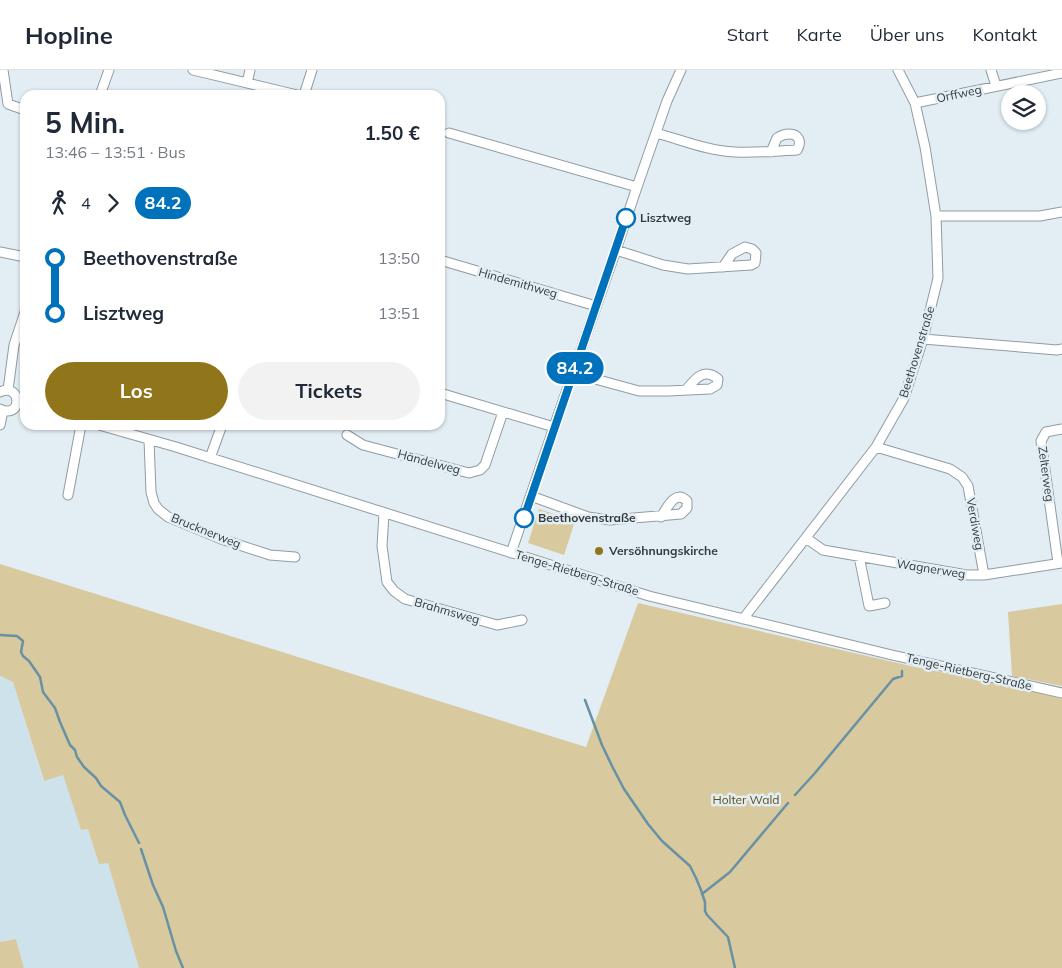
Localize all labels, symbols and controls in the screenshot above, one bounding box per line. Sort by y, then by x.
text: Hopline [25,20,113,50]
text: Start [727,23,768,46]
text: Karte [796,23,842,46]
text: Über uns [870,23,945,46]
text: Kontakt [973,23,1037,46]
street label: Orffweg [935,81,983,106]
map controls [1001,85,1046,130]
button: layers [1001,85,1046,130]
text: 5 Min. [45,105,125,140]
text: 1.50 € [364,121,420,145]
text: 13:46 – 13:51 · Bus [45,142,186,162]
icon: walk [45,189,73,217]
icon: forward [99,189,127,217]
text: 84.2 [145,191,181,214]
text: 4 [81,193,91,213]
marker: Lisztweg [616,208,636,228]
place label: Lisztweg [640,210,691,225]
text: Beethovenstraße [83,246,238,270]
text: 13:50 [378,248,420,268]
street label: Hindemithweg [477,264,559,301]
text: Lisztweg [83,301,164,325]
text: 13:51 [378,303,420,323]
street label: Beethovenstraße [895,304,938,399]
line badge: 84.2 [540,352,610,384]
text: 84.2 [557,356,593,379]
button: Los [45,362,228,420]
button: Tickets [238,362,420,420]
street label: Zelterweg [1035,445,1058,503]
street label: Händelweg [396,446,462,477]
street label: Verdiweg [964,497,987,551]
marker: Beethovenstraße [514,508,534,528]
street label: Brucknerweg [169,510,243,551]
place label: Beethovenstraße [538,510,636,525]
place label: Versöhnungskirche [608,543,718,558]
marker: Versöhnungskirche [593,545,605,557]
street label: Tenge-Rietberg-Straße [514,547,641,598]
street label: Wagnerweg [896,556,967,581]
street label: Brahmsweg [413,594,481,627]
street label: Tenge-Rietberg-Straße [905,650,1033,693]
park label: Holter Wald [713,792,779,807]

